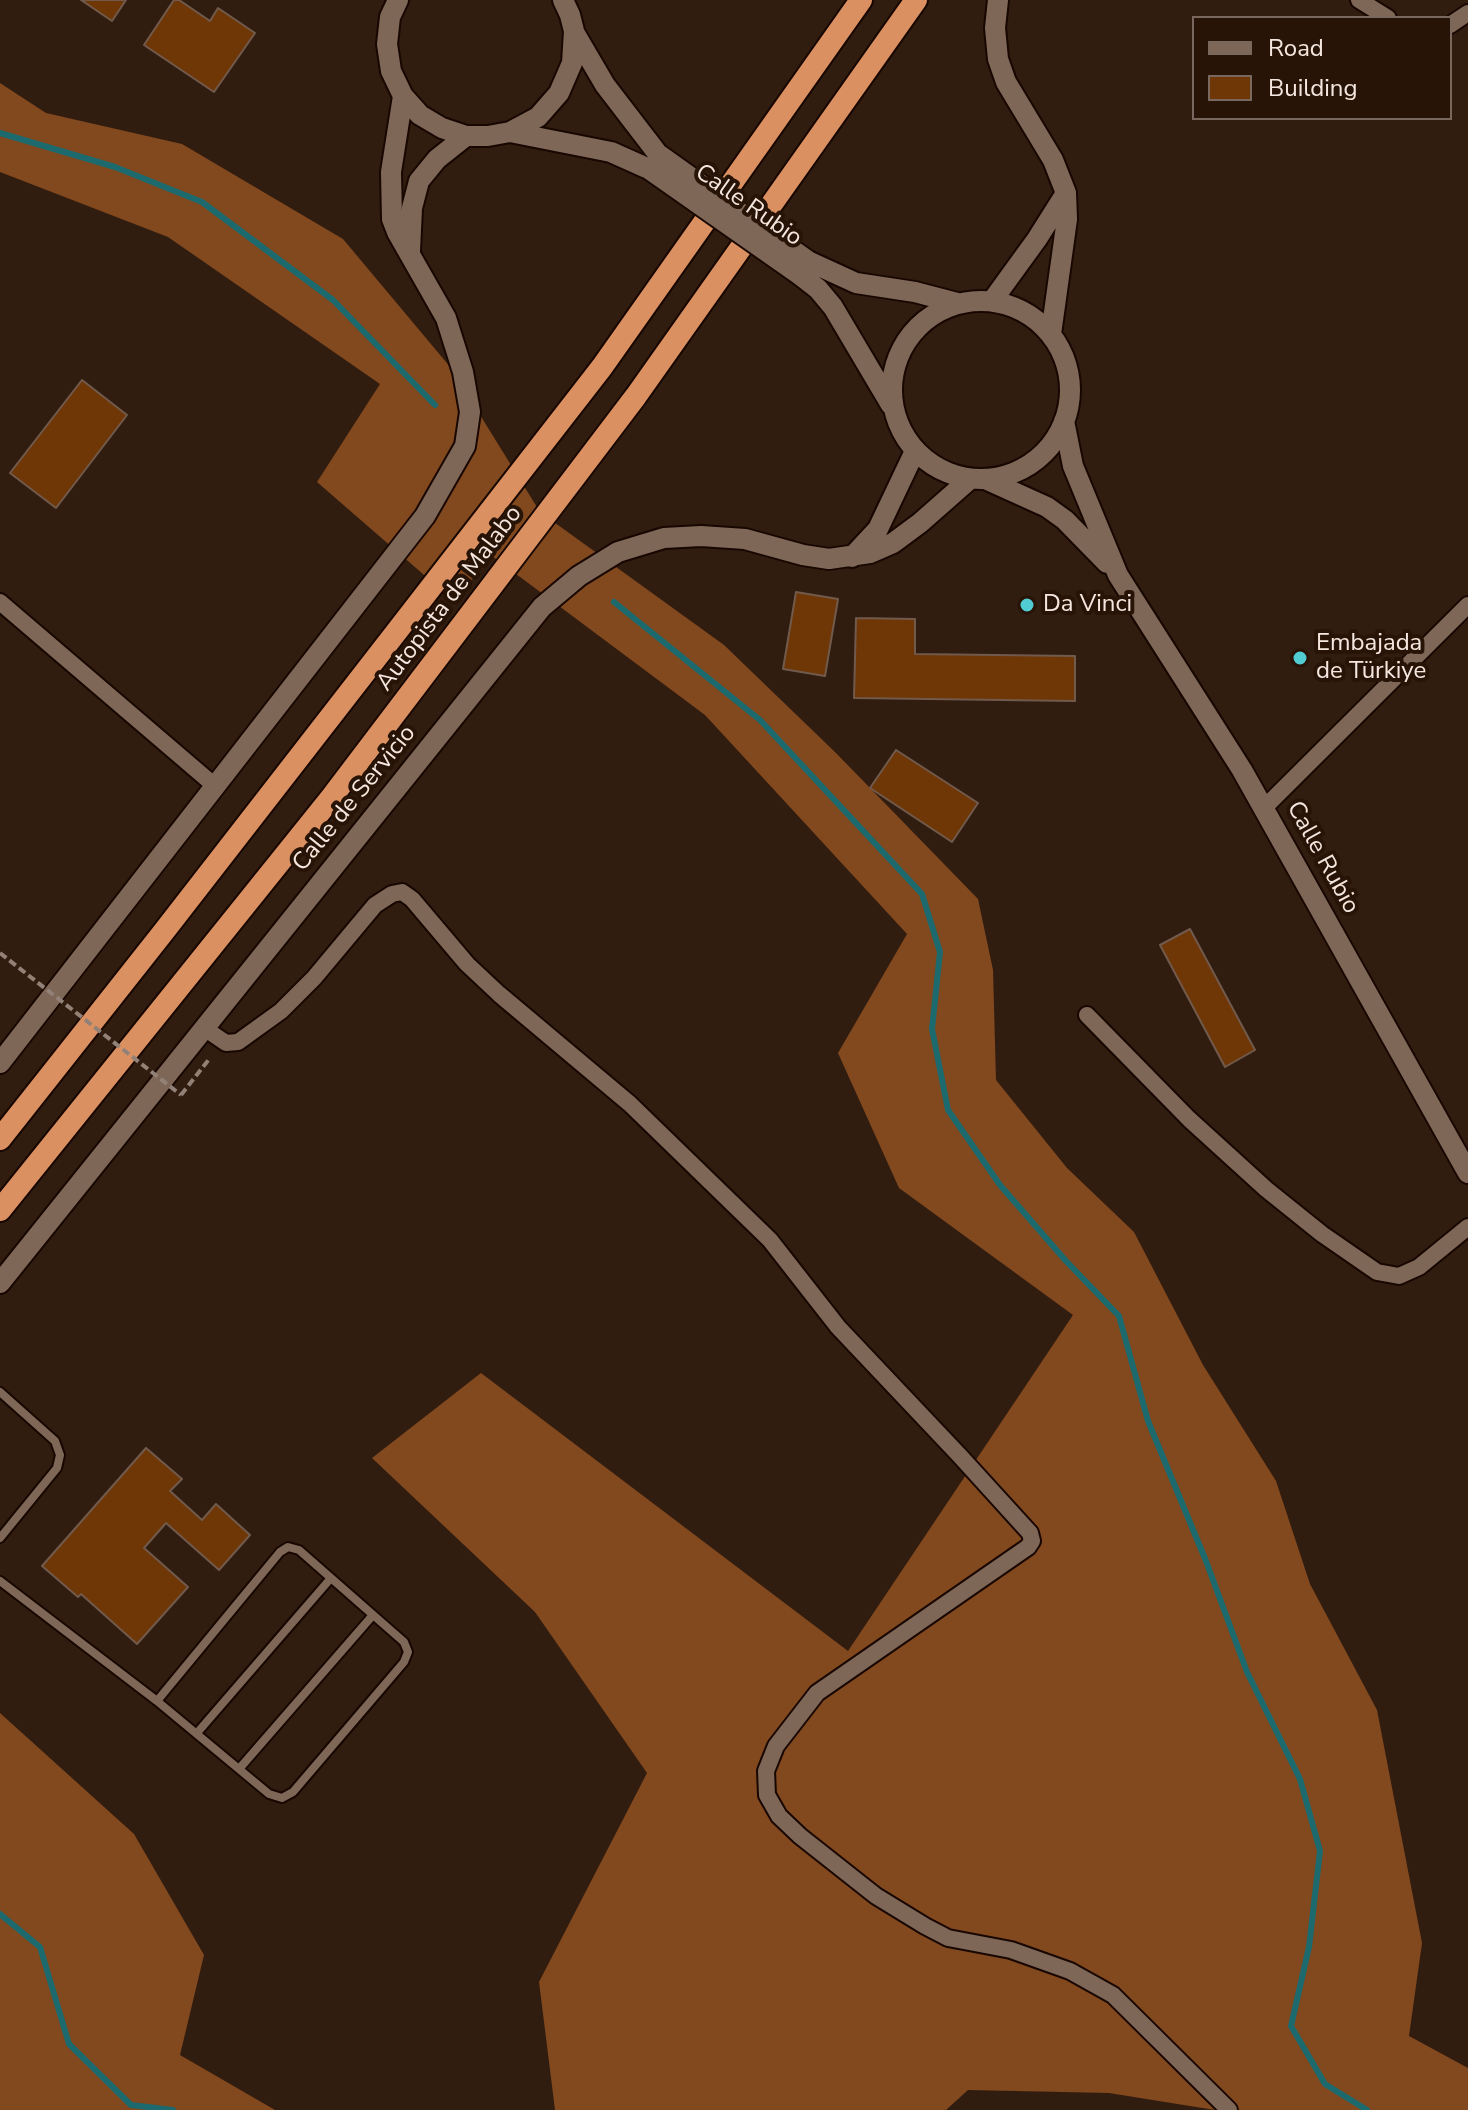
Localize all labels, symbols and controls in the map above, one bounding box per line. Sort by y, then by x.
legend [1192,16,1452,120]
text: Road [1268,32,1324,64]
text: Building [1268,72,1358,104]
street label: Calle Rubio [689,159,807,253]
street label: Autopista de Malabo [371,501,529,697]
place label: Da Vinci [1043,591,1132,619]
marker: Da Vinci [1018,596,1036,614]
place label: Embajada de Türkiye [1316,630,1426,686]
marker: Embajada de Türkiye [1291,649,1309,667]
street label: Calle de Servicio [287,720,423,878]
street label: Calle Rubio [1279,797,1365,919]

